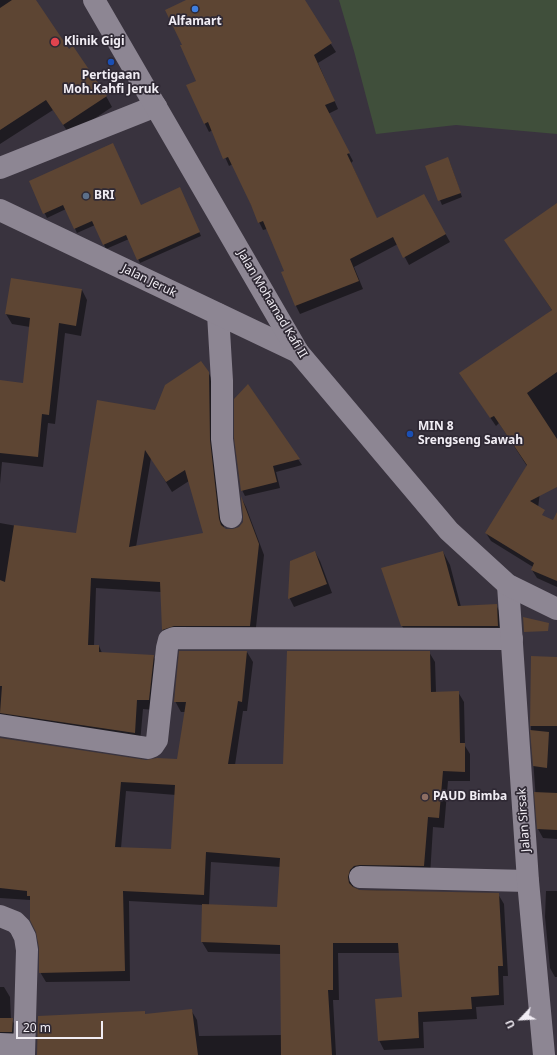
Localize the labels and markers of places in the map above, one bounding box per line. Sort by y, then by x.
marker: Alfamart [190,4,200,14]
place label: Alfamart [168,15,222,29]
place label: Klinik Gigi [64,35,125,49]
marker: Klinik Gigi [49,36,61,48]
marker: Pertigaan Moh.Kahfi Jeruk [106,57,116,67]
place label: Pertigaan Moh.Kahfi Jeruk [63,69,159,97]
place label: BRI [94,189,115,203]
marker: BRI [81,191,91,201]
place label: MIN 8 Srengseng Sawah [418,420,523,448]
marker: MIN 8 Srengseng Sawah [405,429,415,439]
place label: PAUD Bimba [433,790,507,804]
marker: PAUD Bimba [420,792,430,802]

